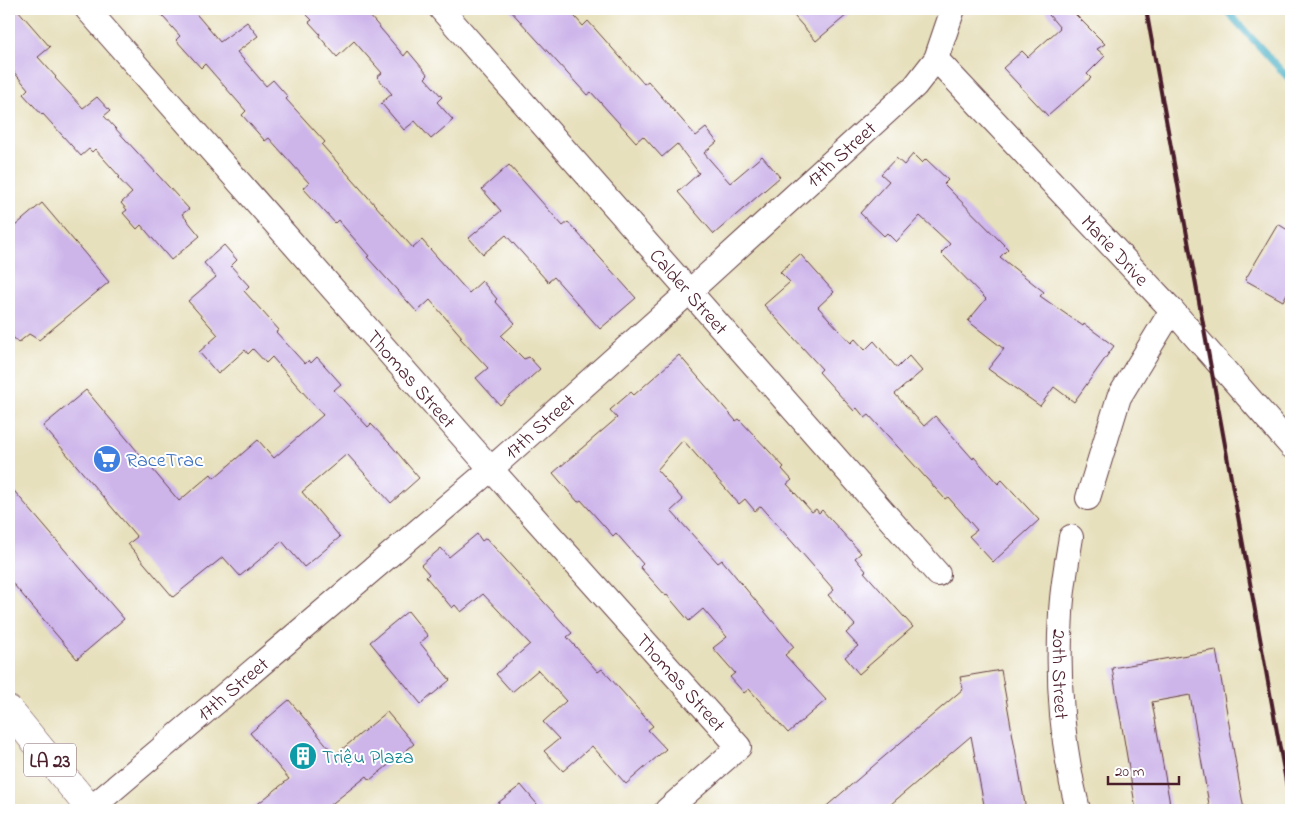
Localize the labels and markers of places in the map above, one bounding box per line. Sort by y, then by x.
supermarket icon: RaceTrac [92,444,122,474]
place label: RaceTrac [126,447,203,476]
building icon: Triệu Plaza [288,741,318,771]
place label: Triệu Plaza [322,744,414,773]

